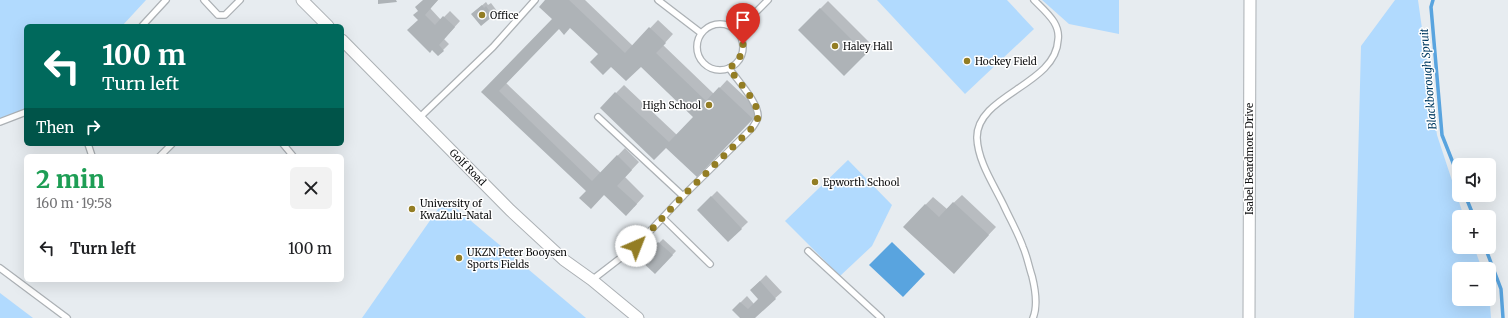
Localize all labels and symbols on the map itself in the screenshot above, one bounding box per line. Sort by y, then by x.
pin [726,3,760,44]
place label: Office [490,9,518,22]
marker: Office [477,10,487,20]
water label: Blackborough Spruit [1417,28,1439,130]
place label: Haley Hall [843,40,892,53]
marker: Haley Hall [830,41,840,51]
place label: Hockey Field [975,55,1037,68]
marker: Hockey Field [962,56,972,66]
place label: High School [642,99,701,112]
marker: High School [704,100,714,110]
street label: Isabel Beardmore Drive [1243,103,1256,215]
street label: Golf Road [447,146,489,188]
place label: Epworth School [823,176,900,189]
marker: Epworth School [810,177,820,187]
place label: University of KwaZulu-Natal [420,197,492,222]
marker: University of KwaZulu-Natal [407,204,417,214]
position arrow [615,225,657,267]
place label: UKZN Peter Booysen Sports Fields [467,246,567,271]
marker: UKZN Peter Booysen Sports Fields [454,253,464,263]

